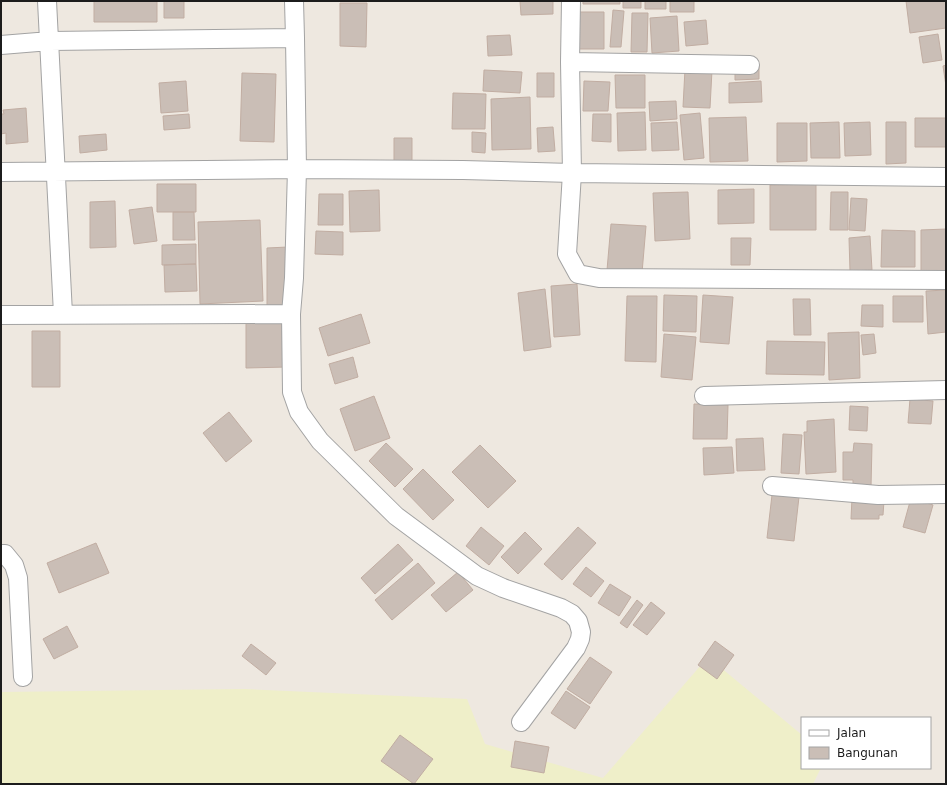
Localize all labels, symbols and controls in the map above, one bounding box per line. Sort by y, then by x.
legend [801,717,931,769]
text: Jalan [836,726,866,740]
text: Bangunan [837,746,898,760]

